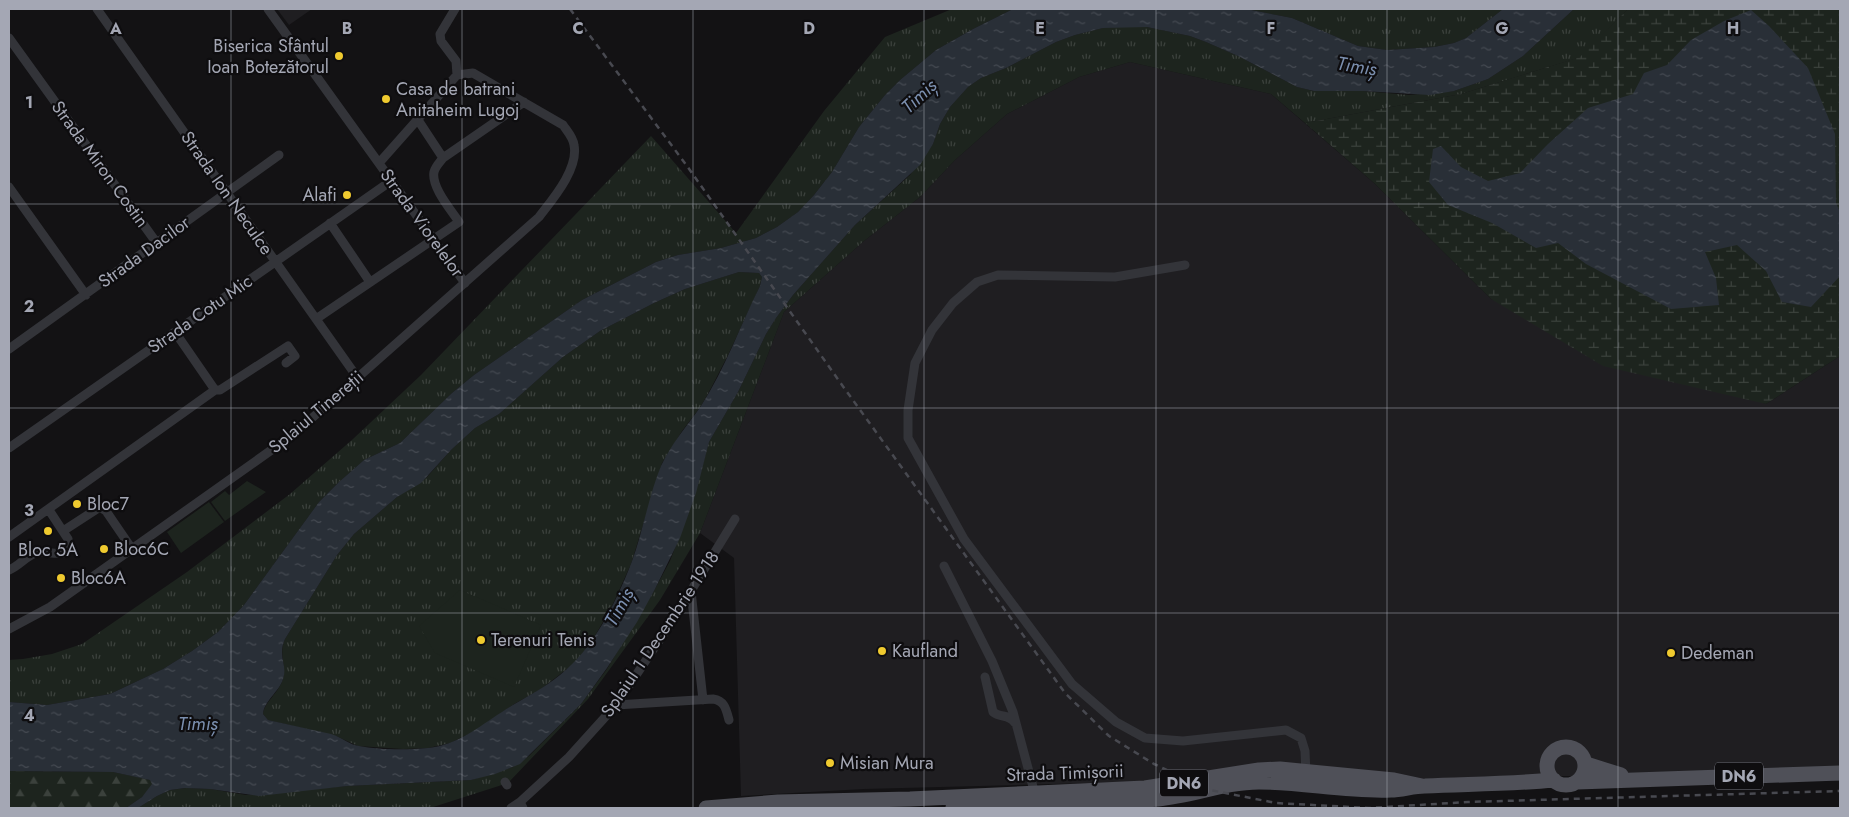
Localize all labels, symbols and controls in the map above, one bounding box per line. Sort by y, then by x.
text: A [109,17,122,40]
text: B [342,17,352,40]
text: C [572,17,584,40]
text: D [803,17,815,40]
text: E [1035,17,1045,40]
text: F [1267,17,1275,40]
text: G [1495,17,1509,40]
text: H [1727,17,1739,40]
place label: Biserica Sfântul Ioan Botezătorul [207,33,329,80]
marker: Biserica Sfântul Ioan Botezătorul [333,50,345,62]
water label: Timiș [1335,50,1379,83]
water label: Timiș [895,72,943,120]
place label: Casa de batrani Anitaheim Lugoj [396,76,520,123]
text: 1 [25,91,33,114]
marker: Casa de batrani Anitaheim Lugoj [380,93,392,105]
street label: Strada Miron Costin [45,95,155,233]
street label: Strada Ion Neculce [175,126,279,260]
street label: Strada Viorelelor [374,163,471,283]
place label: Alafi [302,182,337,208]
marker: Alafi [341,189,353,201]
street label: Strada Dacilor [93,209,196,294]
street label: Strada Cotu Mic [142,268,258,360]
text: 2 [24,295,34,318]
street label: Splaiul Tinereții [263,364,369,460]
place label: Bloc7 [87,491,130,517]
marker: Bloc7 [71,498,83,510]
text: 3 [24,499,34,522]
marker: Bloc 5A [42,525,54,537]
place label: Bloc6C [114,536,169,562]
place label: Bloc 5A [18,537,78,563]
marker: Bloc6C [98,543,110,555]
street label: Splaiul 1 Decembrie 1918 [595,546,725,722]
place label: Bloc6A [71,565,126,591]
marker: Bloc6A [55,572,67,584]
water label: Timiș [598,582,641,631]
place label: Terenuri Tenis [491,627,594,653]
marker: Terenuri Tenis [475,634,487,646]
place label: Kaufland [892,638,958,664]
place label: Dedeman [1681,640,1754,666]
marker: Kaufland [876,645,888,657]
marker: Dedeman [1665,647,1677,659]
text: 4 [23,704,35,727]
water label: Timiș [178,710,219,737]
place label: Misian Mura [840,750,934,776]
marker: Misian Mura [824,757,836,769]
street label: Strada Timișorii [1006,758,1124,788]
road number: DN6 [1715,762,1763,789]
road number: DN6 [1160,770,1208,796]

